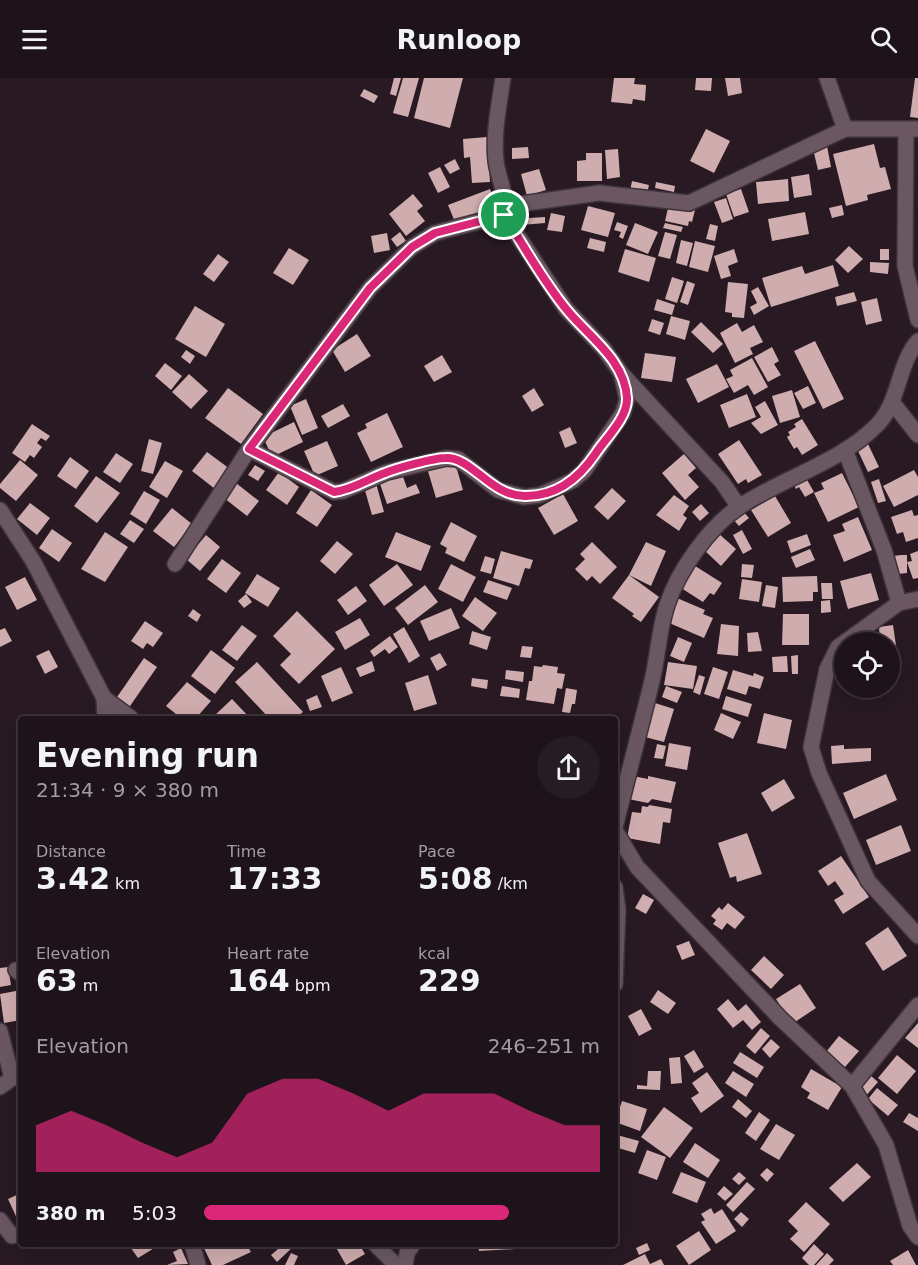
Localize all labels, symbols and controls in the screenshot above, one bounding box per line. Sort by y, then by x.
icon: menu [18,23,51,56]
icon: search [867,23,900,56]
text: Runloop [397,24,521,55]
pin [478,189,529,240]
icon: arrive [487,198,520,231]
map controls [834,632,900,698]
button: locate [834,632,900,698]
text: Evening run [36,736,259,775]
button: share [537,736,600,799]
text: 21:34 · 9 × 380 m [36,778,219,802]
text: Distance [36,842,106,861]
text: Time [227,842,266,861]
text: Pace [418,842,455,861]
text: 3.42 [36,861,110,896]
text: 17:33 [227,861,323,896]
text: 5:08 [418,861,493,896]
text: km [110,874,140,893]
text: /km [493,874,528,893]
text: Elevation [36,944,110,963]
text: Heart rate [227,944,309,963]
text: kcal [418,944,450,963]
text: 63 [36,963,78,998]
text: 164 [227,963,290,998]
text: 229 [418,963,481,998]
text: m [78,976,98,995]
text: bpm [290,976,331,995]
text: Elevation [36,1034,129,1058]
text: 246–251 m [488,1034,600,1058]
text: 380 m [36,1201,106,1225]
text: 5:03 [132,1201,177,1225]

